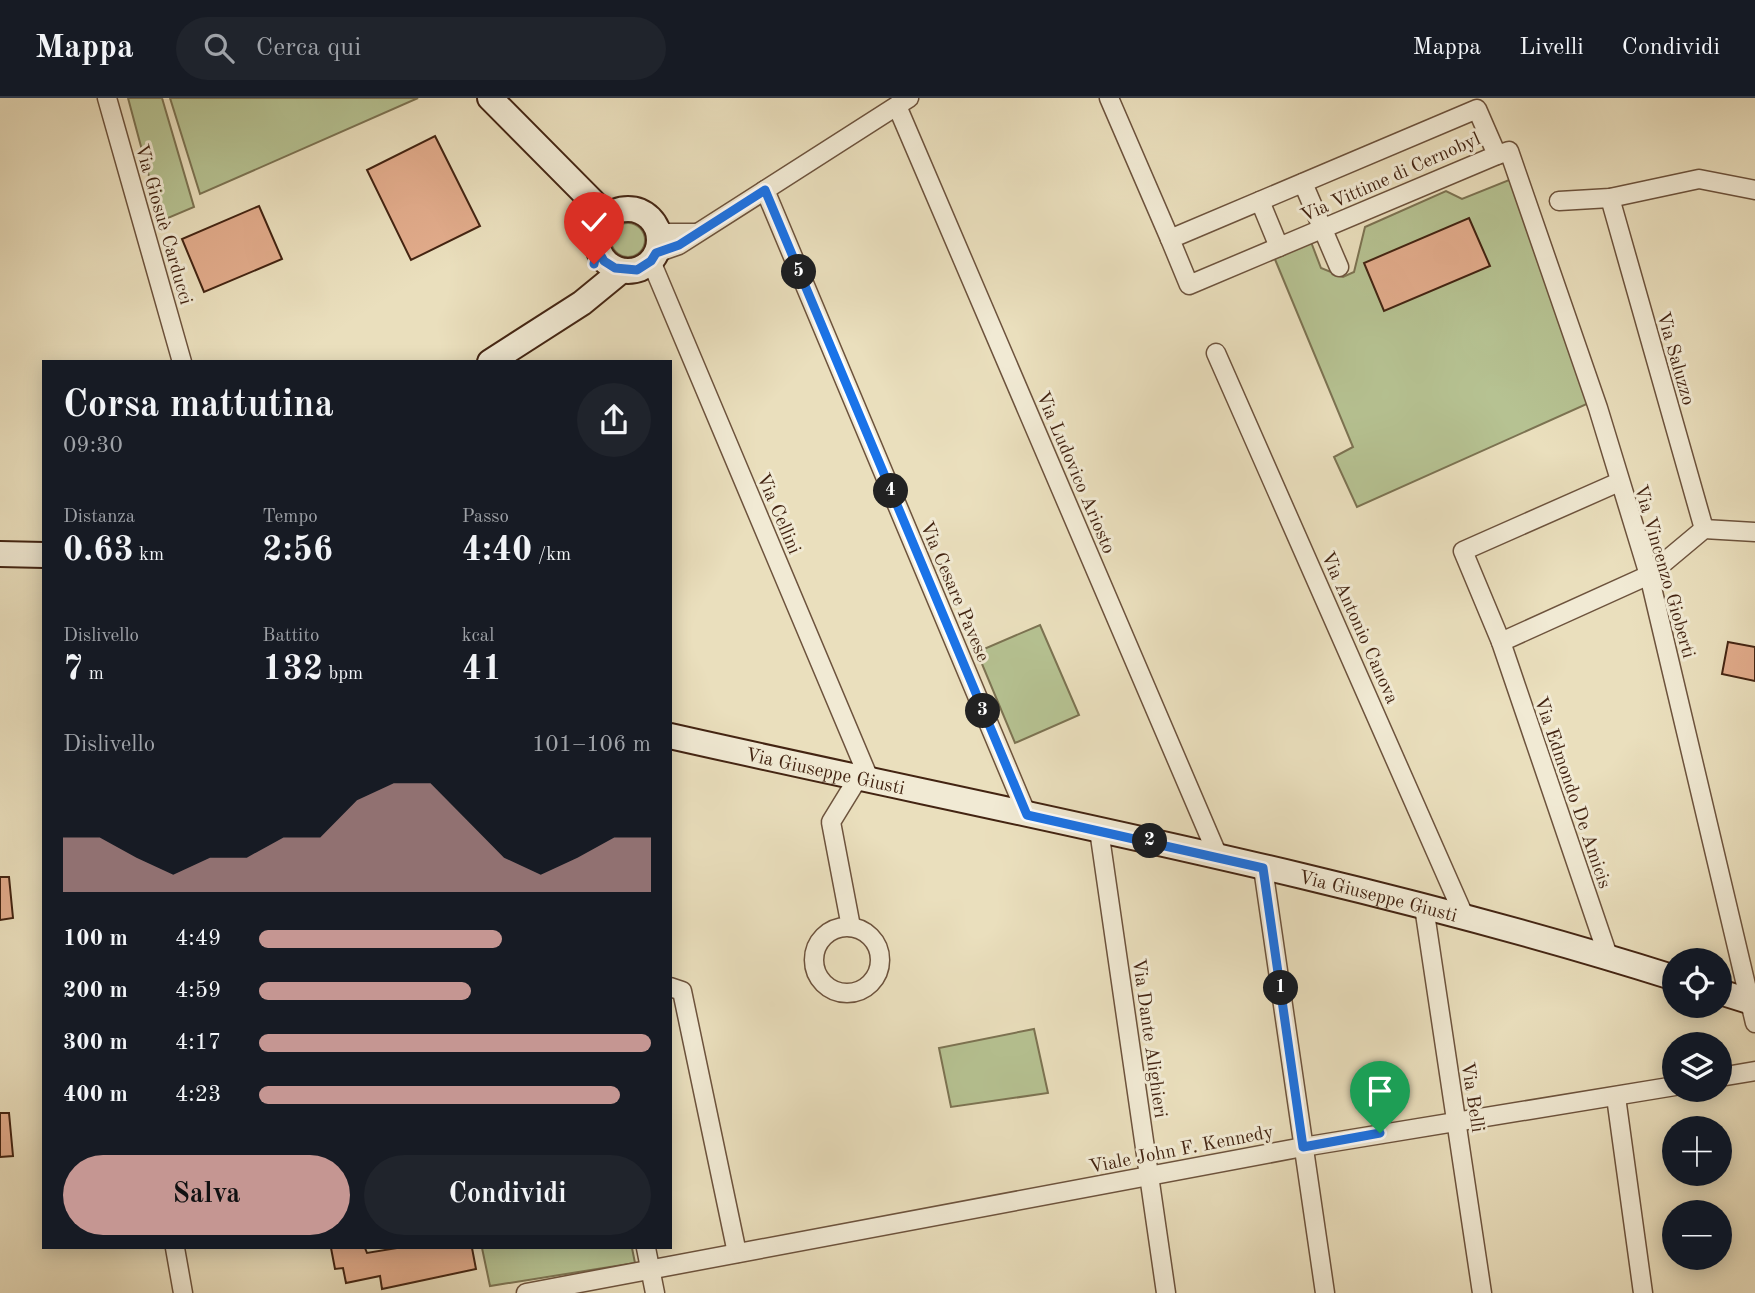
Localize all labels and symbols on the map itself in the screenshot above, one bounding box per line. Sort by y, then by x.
street label: Via Vittime di Cernobyl [1298,130,1484,227]
street label: Via Giosuè Carducci [131,142,195,307]
pin [564,192,624,264]
pin: 5 [782,254,816,290]
street label: Via Saluzzo [1652,310,1697,408]
street label: Via Ludovico Ariosto [1032,389,1118,557]
street label: Via Cellini [752,471,803,557]
pin: 4 [874,474,908,508]
street label: Via Vincenzo Gioberti [1630,483,1697,661]
street label: Via Cesare Pavese [916,519,992,665]
street label: Via Antonio Canova [1317,549,1401,708]
pin: 3 [965,694,1000,728]
street label: Via Edmondo De Amicis [1530,695,1613,891]
street label: Via Giuseppe Giusti [743,746,906,799]
pin: 2 [1132,824,1168,858]
street label: Via Giuseppe Giusti [1297,869,1459,927]
street label: Via Dante Alighieri [1128,957,1169,1119]
pin: 1 [1264,970,1298,1006]
pin [1350,1061,1410,1133]
street label: Via Belli [1457,1061,1486,1134]
street label: Viale John F. Kennedy [1088,1123,1275,1178]

